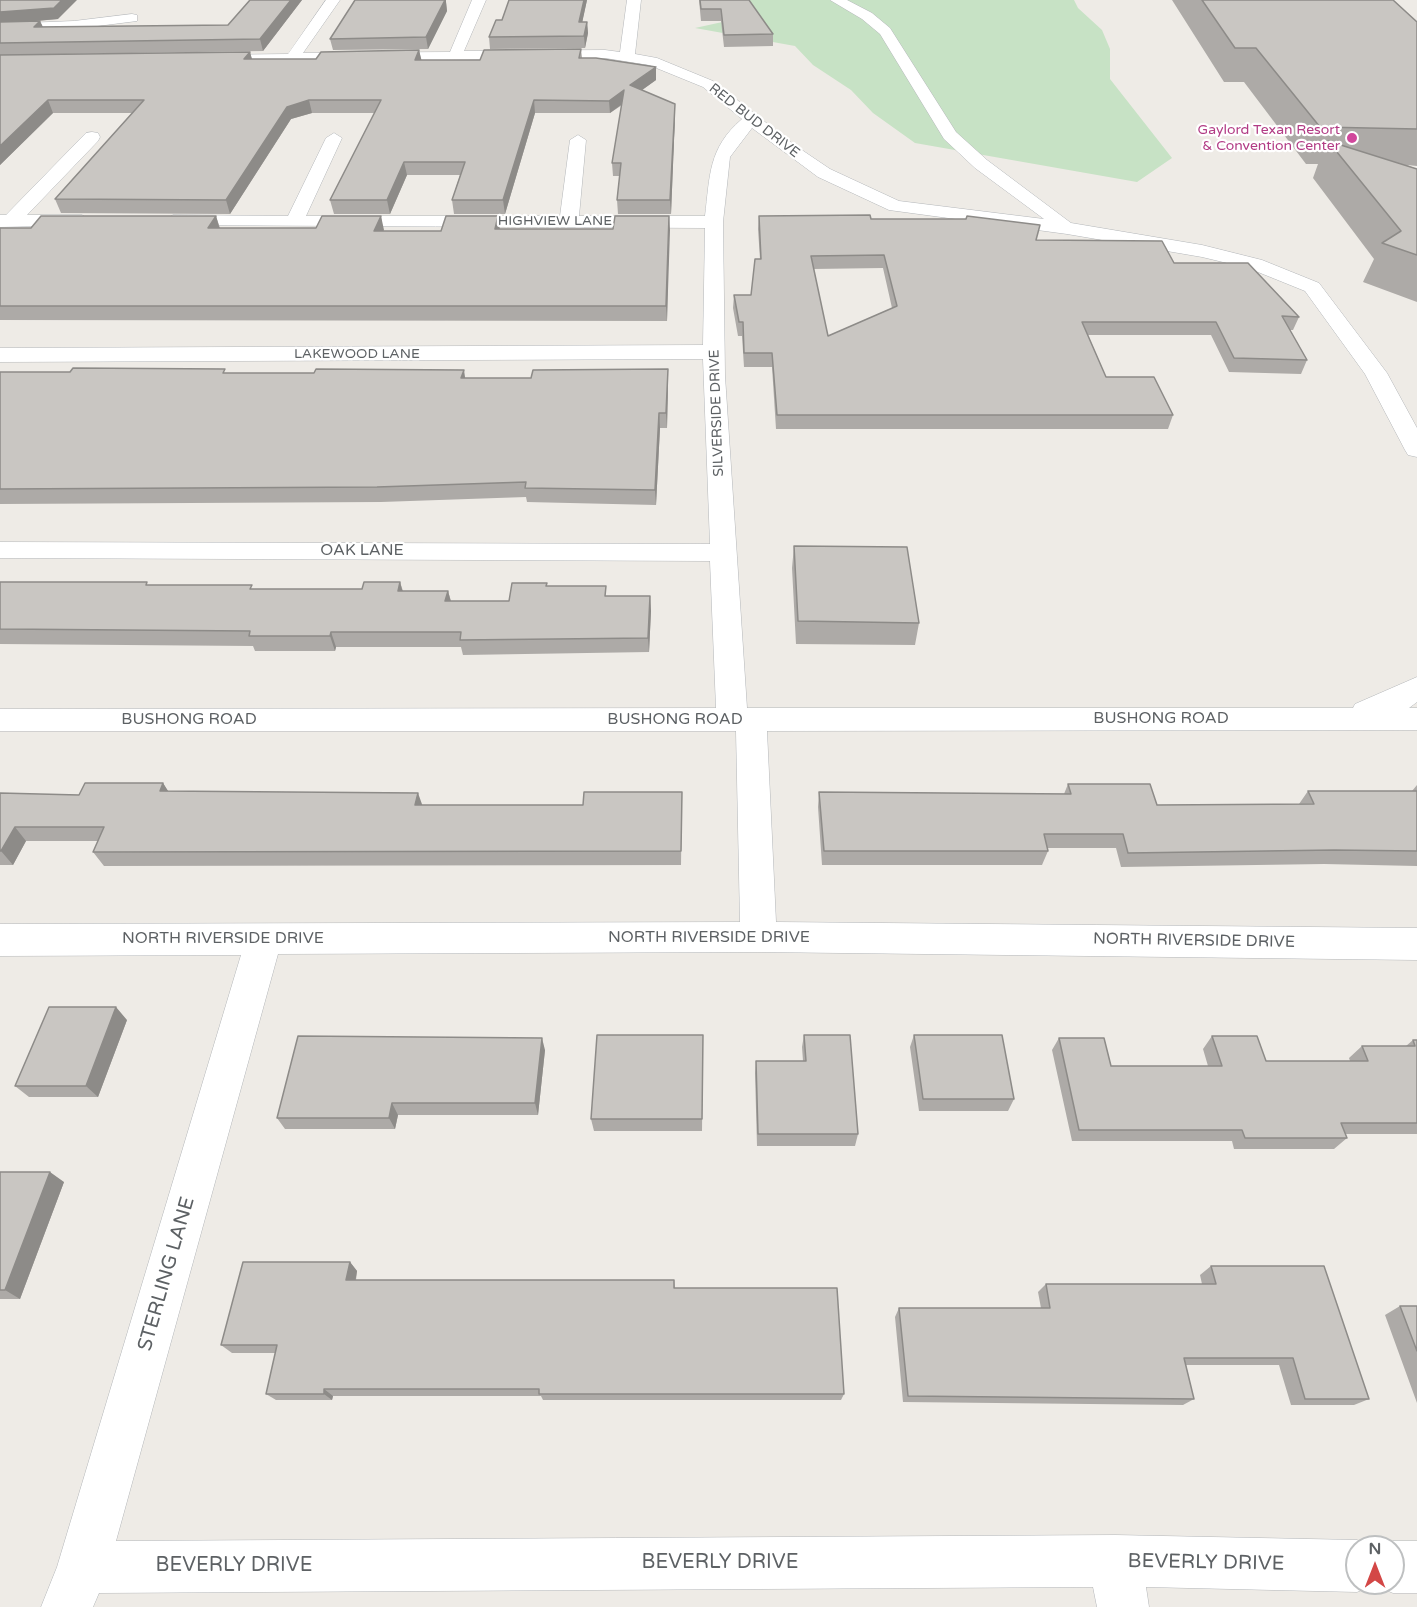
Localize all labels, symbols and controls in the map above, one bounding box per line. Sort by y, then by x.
street label: RED BUD DRIVE [705,80,803,162]
place label: Gaylord Texan Resort & Convention Center [1198,122,1340,154]
marker: Gaylord Texan Resort & Convention Center [1345,131,1359,145]
street label: HIGHVIEW LANE [498,213,612,229]
street label: LAKEWOOD LANE [294,346,420,362]
street label: SILVERSIDE DRIVE [706,349,728,477]
street label: OAK LANE [320,541,404,561]
street label: BUSHONG ROAD [1093,709,1229,729]
street label: BUSHONG ROAD [121,710,257,730]
street label: BUSHONG ROAD [607,710,743,730]
street label: NORTH RIVERSIDE DRIVE [608,928,810,948]
street label: NORTH RIVERSIDE DRIVE [122,929,324,949]
street label: NORTH RIVERSIDE DRIVE [1093,930,1295,952]
street label: STERLING LANE [134,1194,200,1354]
north arrow [1345,1535,1405,1595]
text: N [1369,1539,1381,1559]
street label: BEVERLY DRIVE [1127,1550,1285,1576]
street label: BEVERLY DRIVE [642,1551,798,1575]
street label: BEVERLY DRIVE [156,1554,312,1578]

